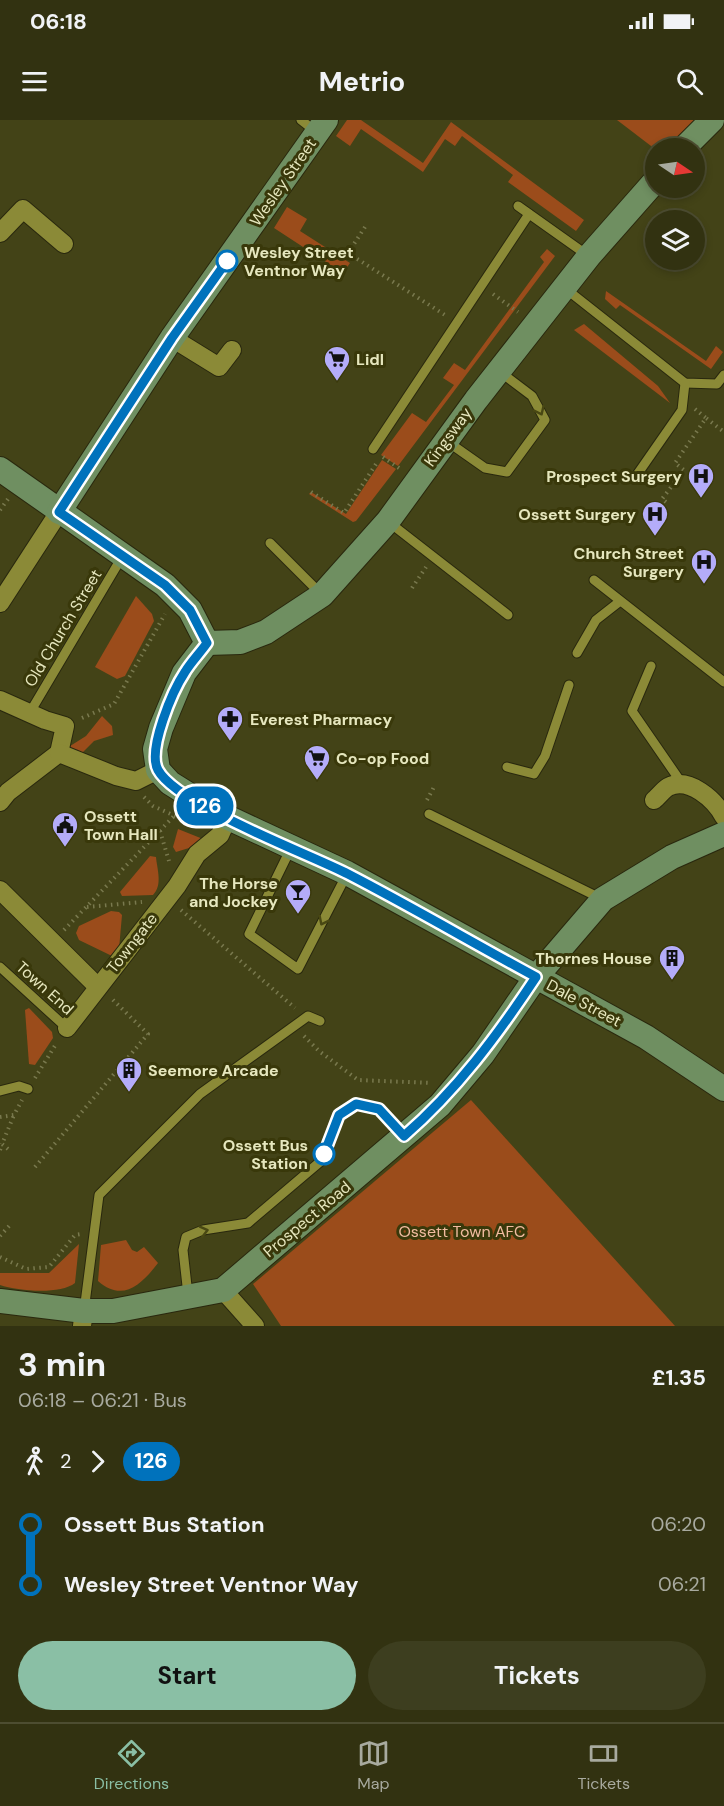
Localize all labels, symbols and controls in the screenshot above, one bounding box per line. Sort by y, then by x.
text: 06:18 [30,7,87,36]
text: Metrio [319,64,405,99]
icon: menu [18,65,51,98]
icon: search [673,65,706,98]
street label: Wesley Street [245,134,321,230]
north arrow [645,138,705,198]
map controls [645,138,705,270]
button: layers [645,210,705,270]
place label: Wesley Street Ventnor Way [244,242,354,281]
marker: Wesley Street Ventnor Way [216,250,238,272]
supermarket icon: Lidl [322,344,352,382]
place label: Lidl [356,349,384,370]
street label: Kingsway [419,403,477,471]
one-way arrow [533,404,545,415]
hospital icon: Prospect Surgery [686,461,716,499]
place label: Prospect Surgery [546,466,682,487]
hospital icon: Ossett Surgery [640,499,670,537]
place label: Ossett Surgery [518,504,636,525]
place label: Church Street Surgery [574,543,684,582]
hospital icon: Church Street Surgery [689,547,719,585]
street label: Old Church Street [20,565,106,691]
pharmacy icon: Everest Pharmacy [215,704,245,742]
place label: Everest Pharmacy [250,709,392,730]
supermarket icon: Co-op Food [302,743,332,781]
place label: Co-op Food [336,748,429,769]
line badge: 126 [170,786,240,826]
text: 126 [188,792,222,820]
place label: Ossett Town Hall [84,806,158,845]
public building icon: Ossett Town Hall [50,810,80,848]
place label: The Horse and Jockey [189,873,278,912]
bar icon: The Horse and Jockey [283,877,313,915]
street label: Towngate [102,909,162,977]
one-way arrow [318,915,330,926]
building icon: Thornes House [657,943,687,981]
place label: Thornes House [535,948,652,969]
street label: Town End [12,957,78,1019]
street label: Dale Street [543,974,625,1032]
building icon: Seemore Arcade [114,1055,144,1093]
place label: Seemore Arcade [148,1060,279,1081]
place label: Ossett Bus Station [223,1135,308,1174]
marker: Ossett Bus Station [313,1143,335,1165]
street label: Prospect Road [259,1176,355,1262]
park label: Ossett Town AFC [398,1221,526,1242]
one-way arrow [199,1226,209,1239]
text: 3 min [18,1343,106,1386]
text: £1.35 [652,1363,706,1392]
text: 06:18 – 06:21 · Bus [18,1387,187,1413]
icon: walk [18,1445,51,1478]
icon: forward [81,1445,114,1478]
text: 126 [135,1447,168,1475]
text: 2 [60,1448,72,1474]
text: Ossett Bus Station [64,1510,265,1539]
text: 06:20 [651,1511,706,1537]
text: Wesley Street Ventnor Way [64,1570,358,1599]
text: 06:21 [658,1571,706,1597]
button: Start [18,1641,356,1710]
button: Tickets [368,1641,706,1710]
tab: Directions [94,1737,169,1794]
tab: Map [357,1737,390,1794]
tab: Tickets [578,1737,630,1794]

